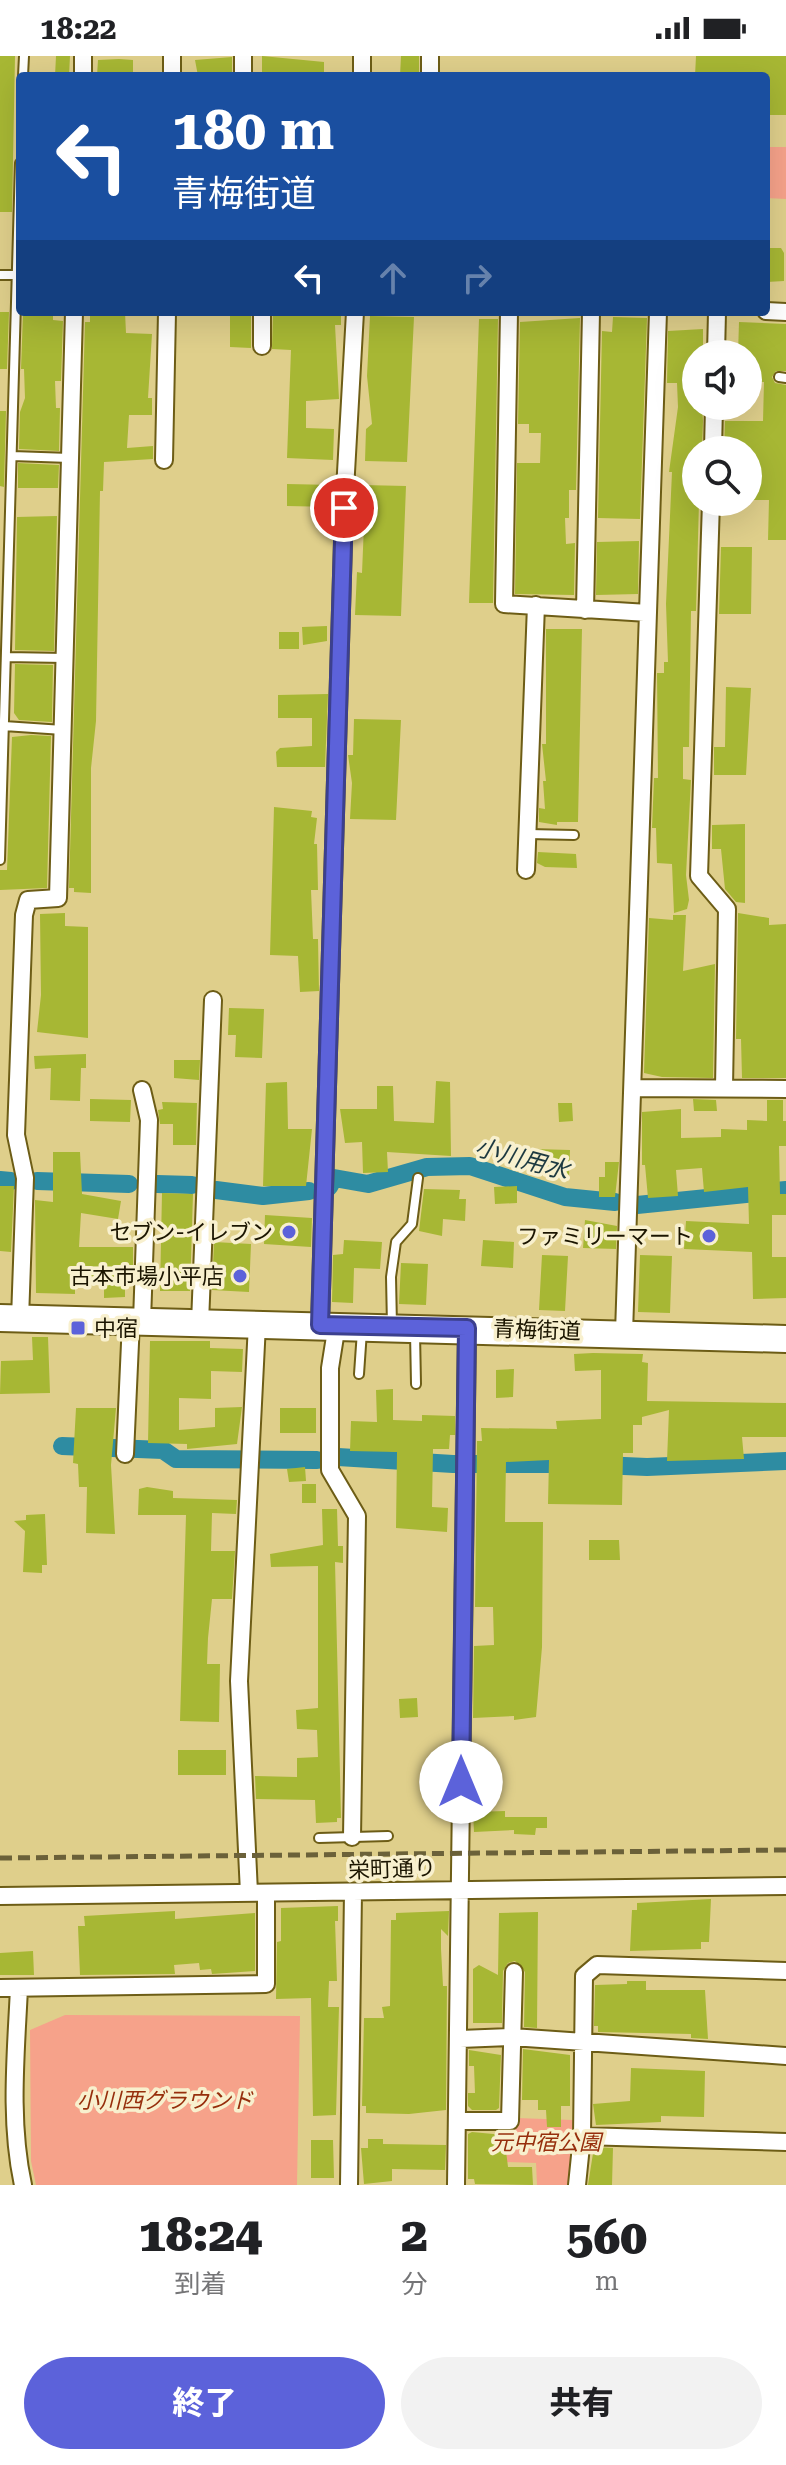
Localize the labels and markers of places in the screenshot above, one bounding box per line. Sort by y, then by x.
pin [310,474,378,542]
place label: セブン-イレブン [109,1220,273,1245]
marker: セブン-イレブン [280,1223,298,1241]
place label: ファミリーマート [517,1224,693,1249]
marker: ファミリーマート [700,1227,718,1245]
place label: 古本市場小平店 [70,1264,224,1289]
marker: 古本市場小平店 [231,1267,249,1285]
place label: 中宿 [94,1316,138,1341]
marker: 中宿 [69,1319,87,1337]

